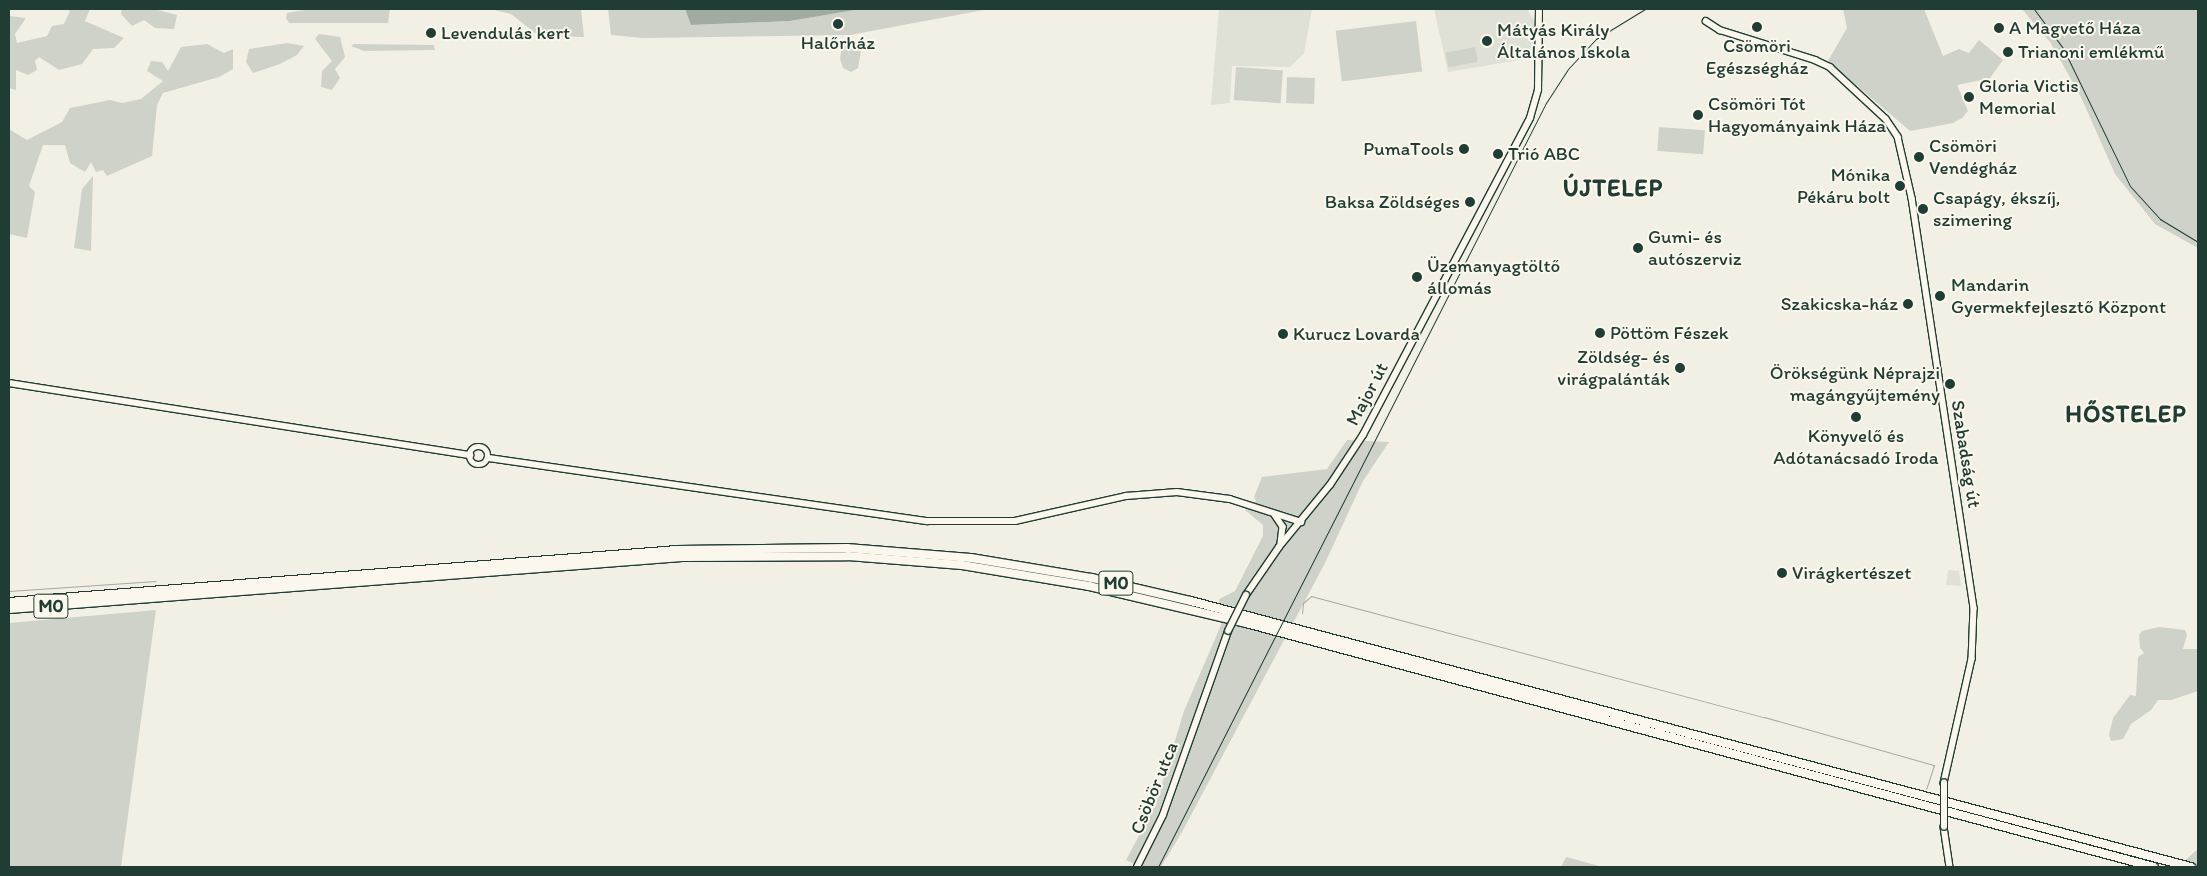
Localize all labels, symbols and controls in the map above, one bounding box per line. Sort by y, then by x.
place label: A Magvető Háza [2009,17,2141,39]
marker: Halőrház [832,18,844,30]
place label: Mátyás Király Általános Iskola [1497,19,1630,63]
marker: Csömöri Egészségház [1751,21,1763,33]
place label: Levendulás kert [441,22,570,44]
marker: A Magvető Háza [1993,22,2005,34]
marker: Levendulás kert [425,27,437,39]
place label: Halőrház [801,32,875,54]
marker: Mátyás Király Általános Iskola [1481,35,1493,47]
place label: Csömöri Egészségház [1706,35,1808,79]
place label: Trianoni emlékmű [2018,41,2165,63]
marker: Trianoni emlékmű [2002,46,2014,58]
place label: Gloria Victis Memorial [1979,75,2079,119]
marker: Gloria Victis Memorial [1963,91,1975,103]
place label: Csömöri Tót Hagyományaink Háza [1708,93,1886,137]
marker: Csömöri Tót Hagyományaink Háza [1692,109,1704,121]
place label: Csömöri Vendégház [1929,135,2017,179]
place label: PumaTools [1363,138,1454,160]
marker: PumaTools [1458,143,1470,155]
place label: Trió ABC [1508,143,1580,165]
marker: Trió ABC [1492,148,1504,160]
marker: Csömöri Vendégház [1913,151,1925,163]
place label: Mónika Pékáru bolt [1797,164,1890,208]
district label: ÚJTELEP [1562,174,1664,202]
marker: Mónika Pékáru bolt [1894,180,1906,192]
place label: Csapágy, ékszíj, szimering [1933,187,2060,231]
place label: Baksa Zöldséges [1325,191,1460,213]
marker: Baksa Zöldséges [1464,196,1476,208]
marker: Csapágy, ékszíj, szimering [1917,203,1929,215]
place label: Gumi- és autószerviz [1648,226,1742,270]
marker: Gumi- és autószerviz [1632,242,1644,254]
place label: Üzemanyagtöltő állomás [1427,255,1560,299]
marker: Üzemanyagtöltő állomás [1411,271,1423,283]
place label: Mandarin Gyermekfejlesztő Központ [1951,274,2166,318]
marker: Mandarin Gyermekfejlesztő Központ [1933,289,1947,303]
place label: Szakicska-ház [1781,293,1898,315]
marker: Szakicska-ház [1902,298,1914,310]
place label: Pöttöm Fészek [1610,322,1728,344]
place label: Kurucz Lovarda [1293,323,1420,345]
marker: Pöttöm Fészek [1594,327,1606,339]
marker: Kurucz Lovarda [1277,328,1289,340]
place label: Zöldség- és virágpalánták [1557,346,1670,390]
street label: Major út [1341,359,1393,429]
marker: Zöldség- és virágpalánták [1674,362,1686,374]
place label: Örökségünk Néprajzi magángyűjtemény [1770,362,1940,406]
marker: Örökségünk Néprajzi magángyűjtemény [1944,378,1956,390]
street label: Szabadság út [1946,398,1986,510]
district label: HŐSTELEP [2064,400,2188,428]
marker: Könyvelő és Adótanácsadó Iroda [1850,411,1862,423]
place label: Könyvelő és Adótanácsadó Iroda [1774,425,1938,469]
place label: Virágkertészet [1792,562,1911,584]
marker: Virágkertészet [1776,567,1788,579]
road number: M0 [1097,568,1135,598]
road number: M0 [32,590,70,622]
street label: Csöbör utca [1125,739,1183,837]

